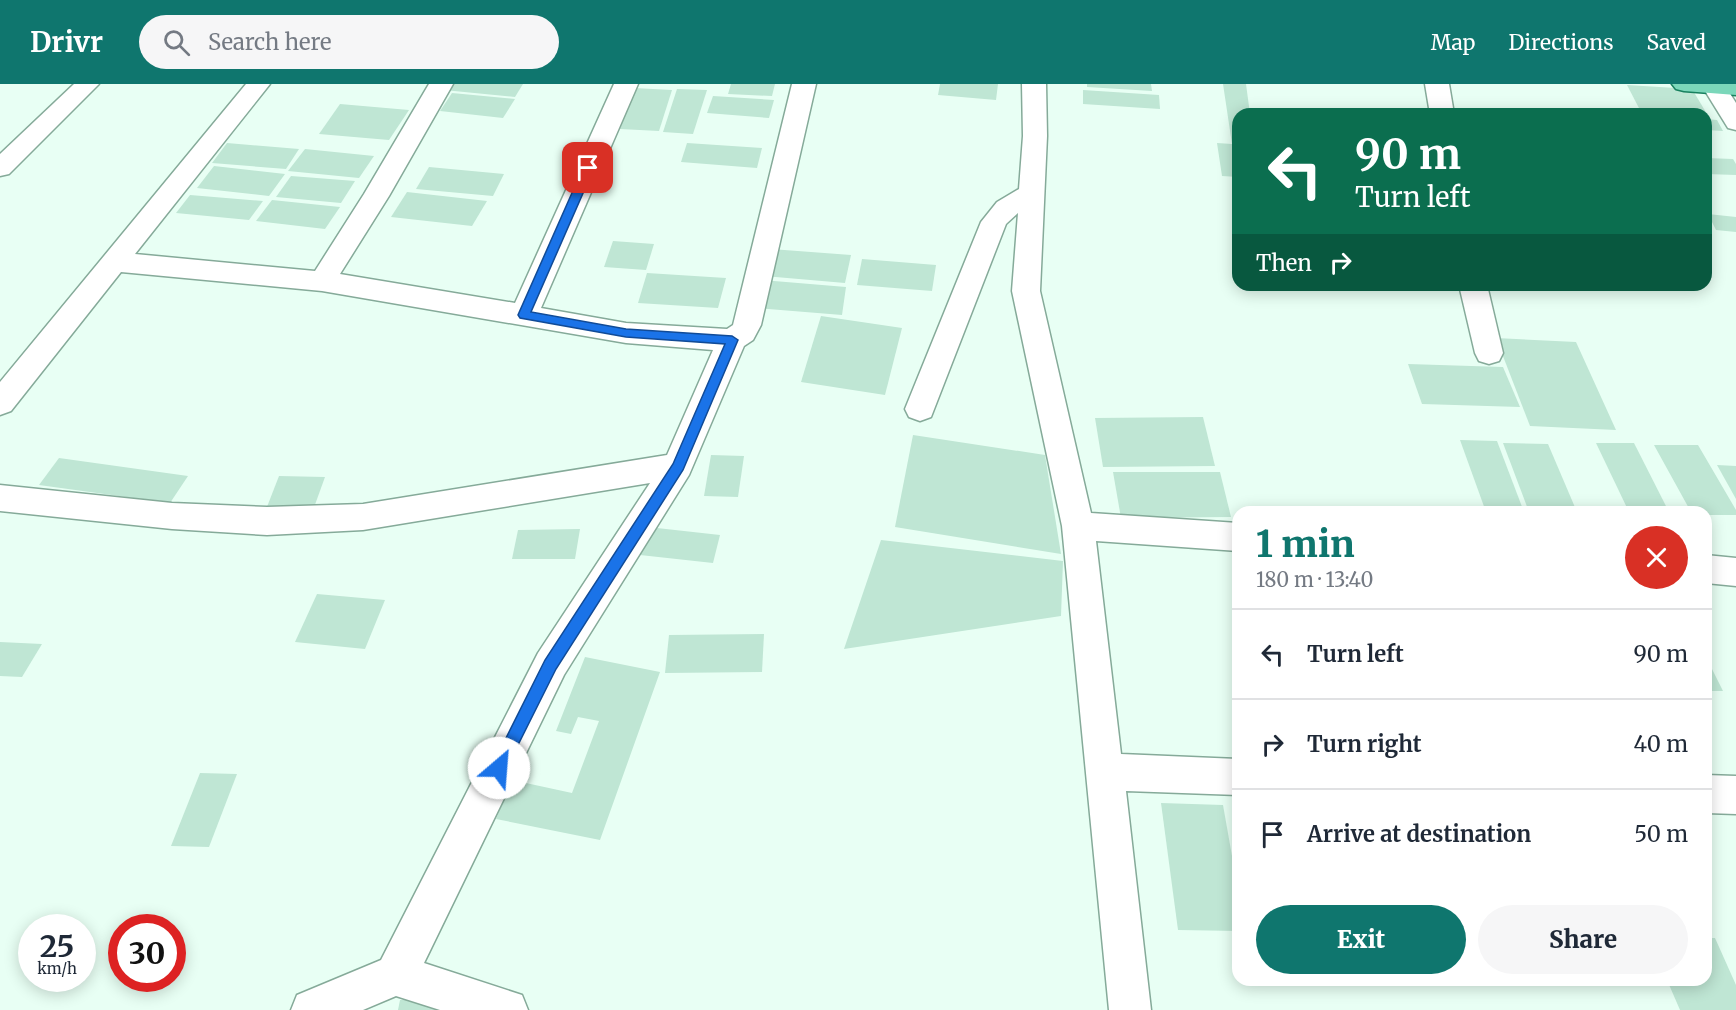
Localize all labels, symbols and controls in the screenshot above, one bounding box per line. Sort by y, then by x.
search box [139,15,559,69]
text: Drivr [30,24,103,60]
icon: search [160,26,193,59]
text: Search here [208,28,331,56]
text: Map [1431,29,1475,56]
text: Directions [1508,29,1613,56]
text: Saved [1646,29,1706,56]
text: 90 m [1355,128,1461,180]
icon: left [1256,132,1334,210]
pin [562,142,613,193]
icon: arrive [571,151,604,184]
text: Turn left [1355,180,1470,214]
icon: right [1324,246,1357,279]
text: Then [1256,249,1312,277]
text: 1 min [1256,522,1355,567]
button: close [1625,526,1688,589]
text: 180 m · 13:40 [1256,567,1373,592]
icon: left [1256,638,1289,671]
text: Turn left [1307,640,1404,668]
text: 90 m [1633,640,1688,668]
icon: right [1256,728,1289,761]
text: Turn right [1307,730,1421,758]
text: 40 m [1633,730,1688,758]
position arrow [467,736,531,800]
icon: arrive [1256,818,1289,851]
text: Arrive at destination [1307,820,1531,848]
text: 50 m [1634,820,1688,848]
button: Exit [1256,905,1466,974]
button: Share [1478,905,1688,974]
speed limit sign: 30 [108,914,186,992]
text: 25 [40,927,74,965]
text: km/h [37,959,77,978]

